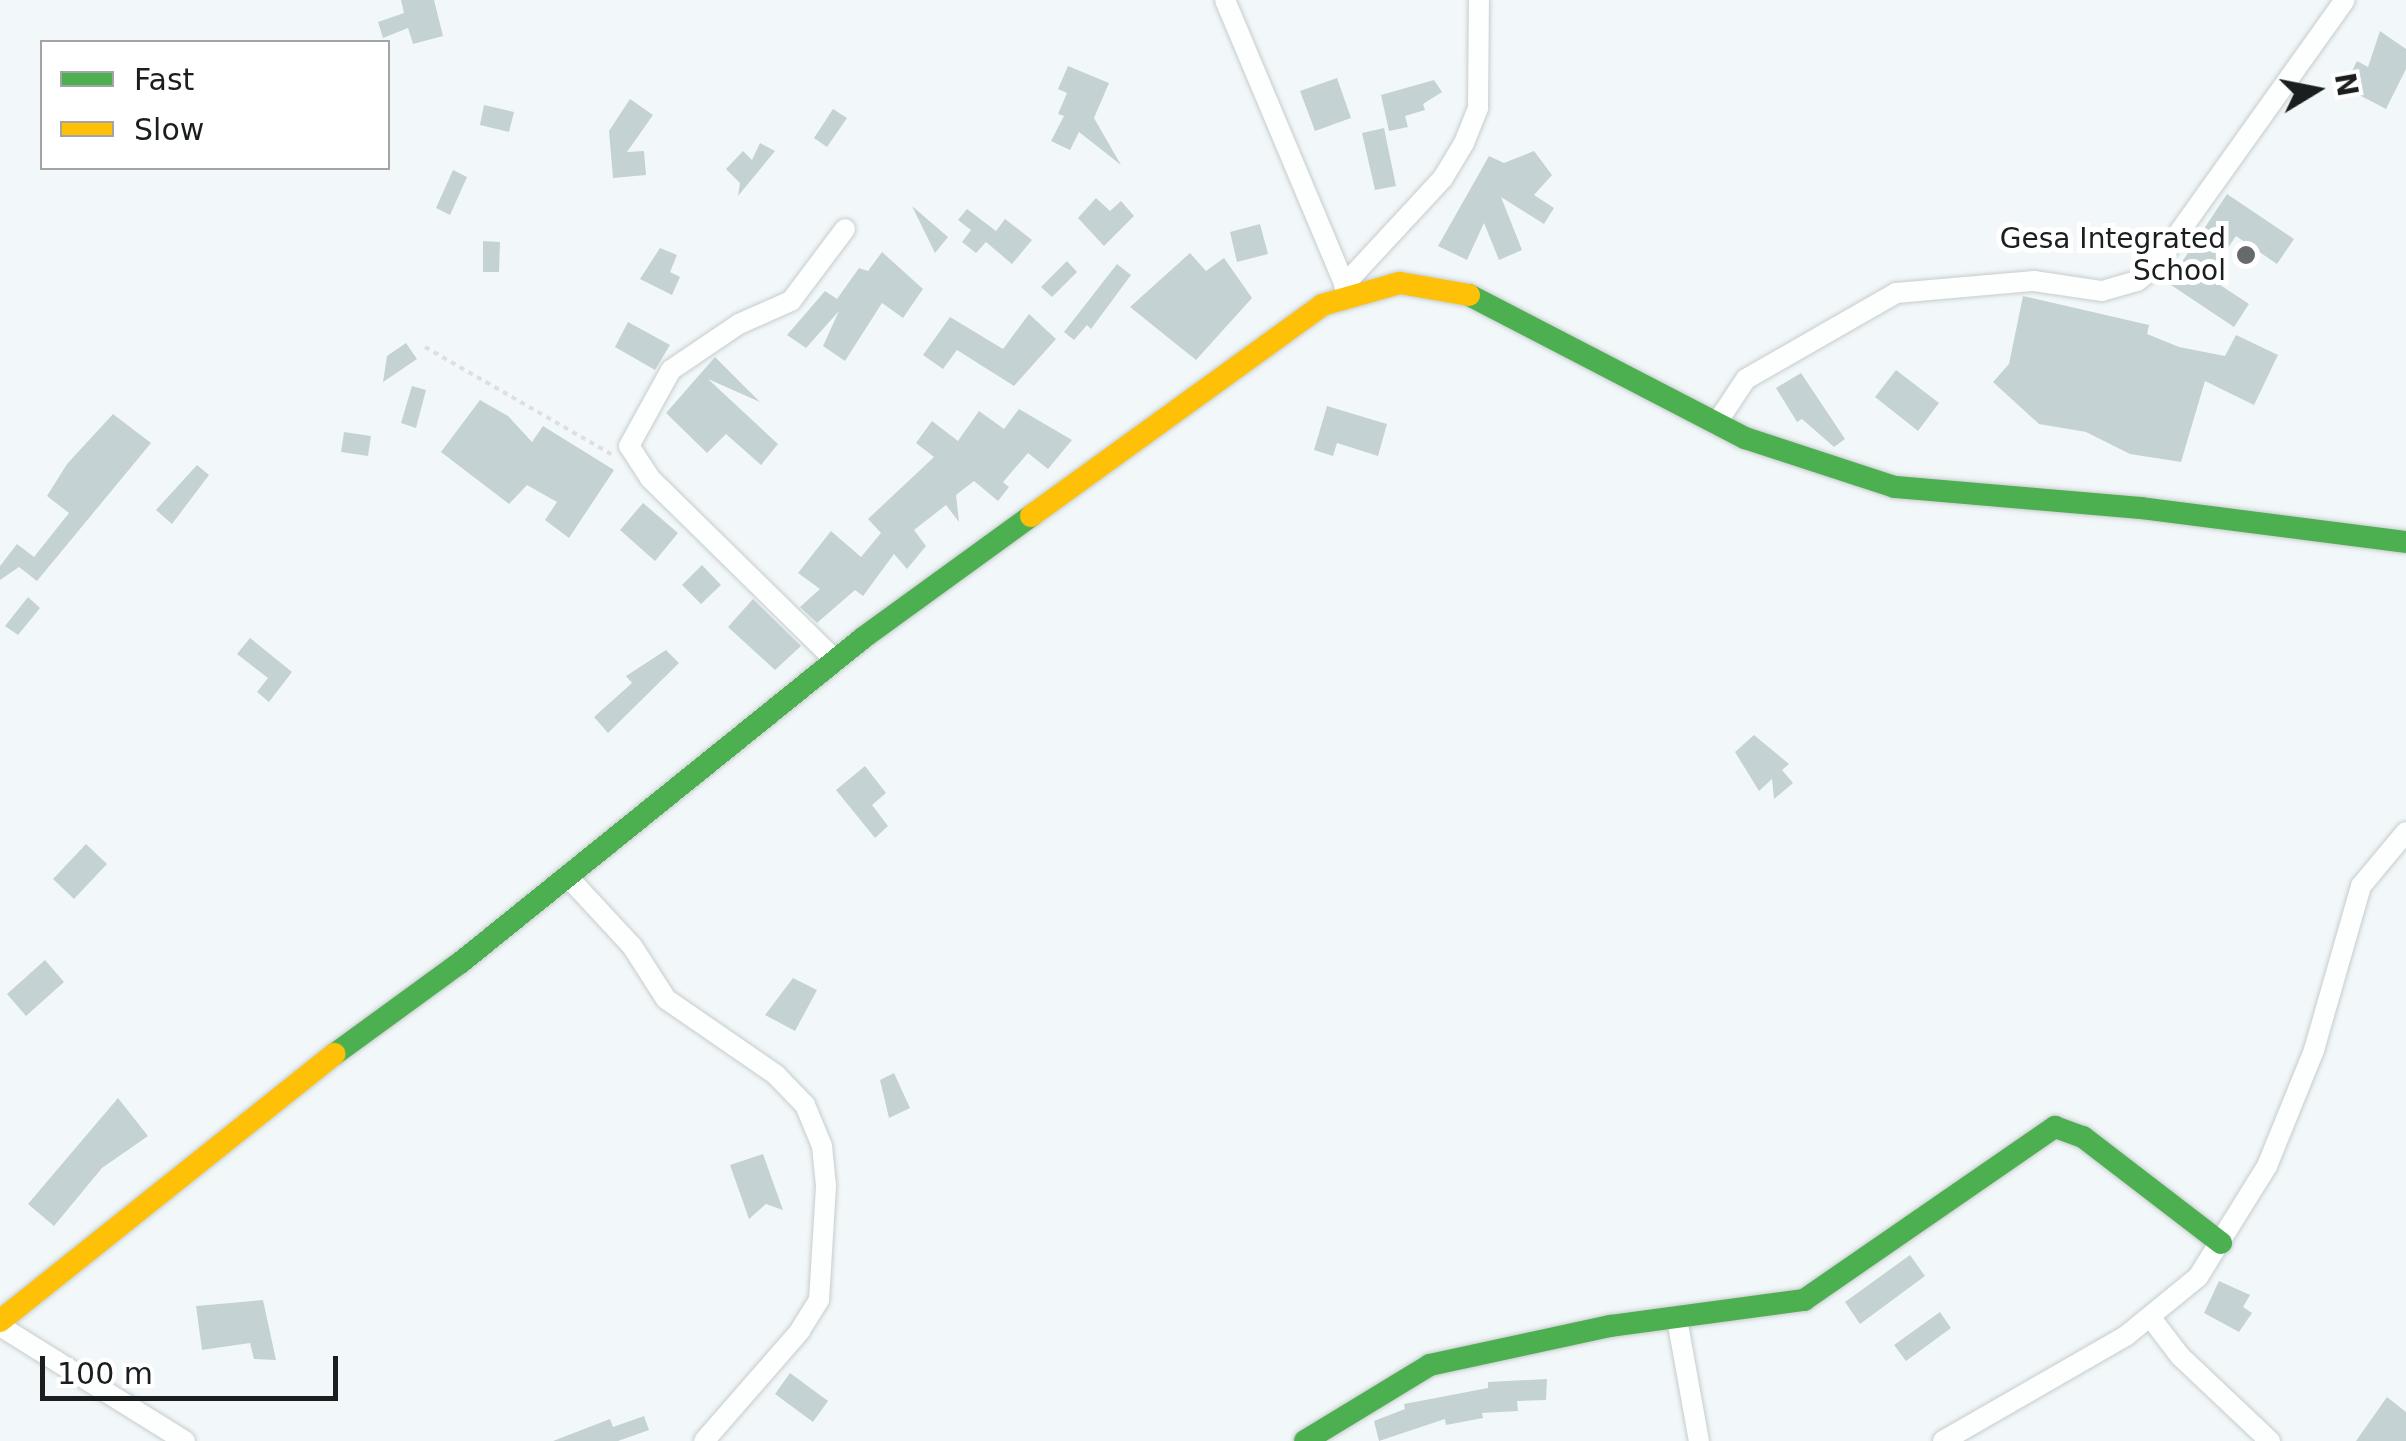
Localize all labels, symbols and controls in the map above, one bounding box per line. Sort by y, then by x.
legend [40,40,390,170]
north arrow [2266,40,2366,140]
text: Fast [134,62,194,97]
text: N [2328,70,2364,99]
text: Slow [134,112,204,147]
place label: Gesa Integrated School [2000,222,2226,288]
marker: Gesa Integrated School [2235,244,2257,266]
scale bar [45,1336,342,1398]
text: 100 m [57,1356,153,1391]

